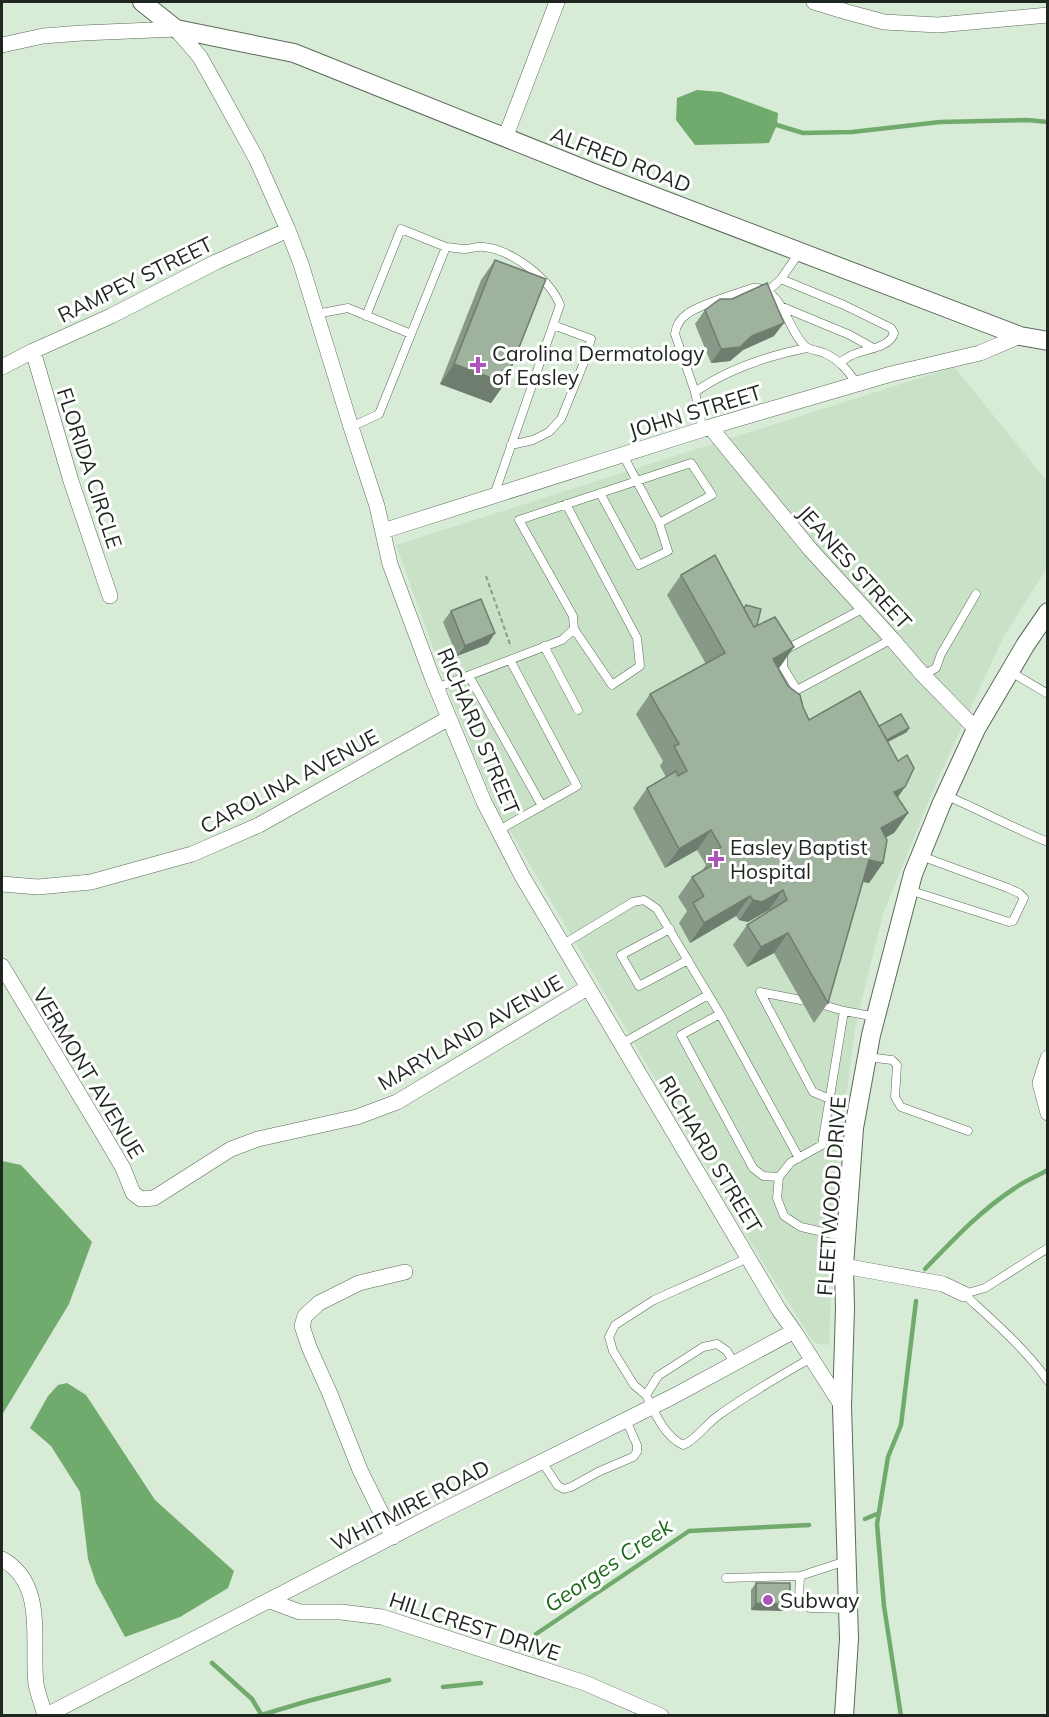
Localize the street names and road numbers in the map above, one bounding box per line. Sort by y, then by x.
street label: ALFRED ROAD [547,120,695,198]
street label: RAMPEY STREET [53,230,217,328]
street label: JOHN STREET [625,378,765,444]
street label: FLORIDA CIRCLE [52,384,128,552]
street label: JEANES STREET [793,500,918,635]
street label: RICHARD STREET [432,644,526,819]
street label: CAROLINA AVENUE [195,723,383,839]
street label: MARYLAND AVENUE [373,969,567,1095]
street label: VERMONT AVENUE [28,983,150,1163]
street label: RICHARD STREET [654,1071,768,1238]
street label: FLEETWOOD DRIVE [811,1095,851,1297]
street label: WHITMIRE ROAD [326,1454,494,1556]
street label: HILLCREST DRIVE [386,1586,564,1666]

